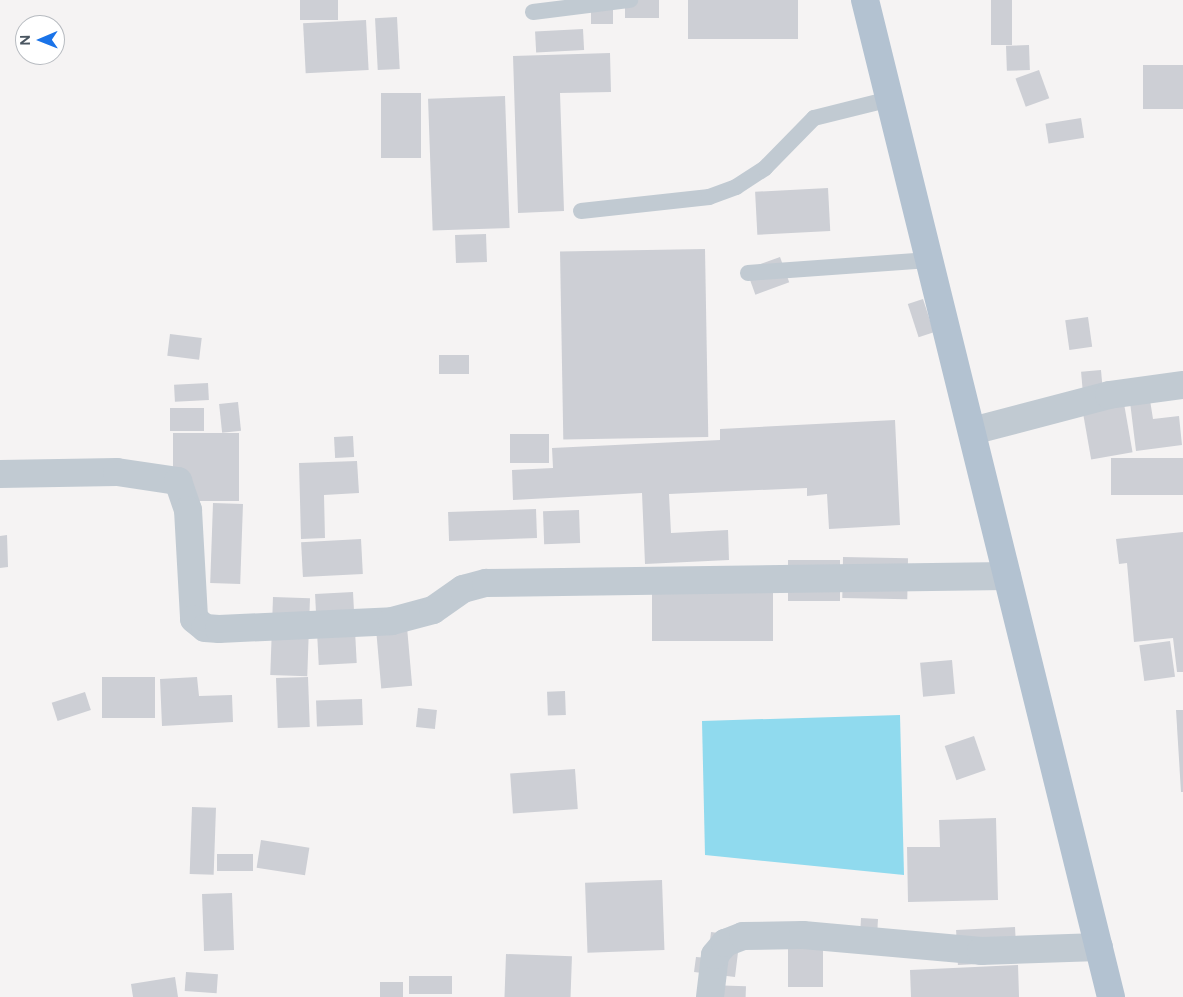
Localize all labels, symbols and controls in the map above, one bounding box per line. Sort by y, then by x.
north arrow [15,15,65,65]
text: N [17,35,34,46]

